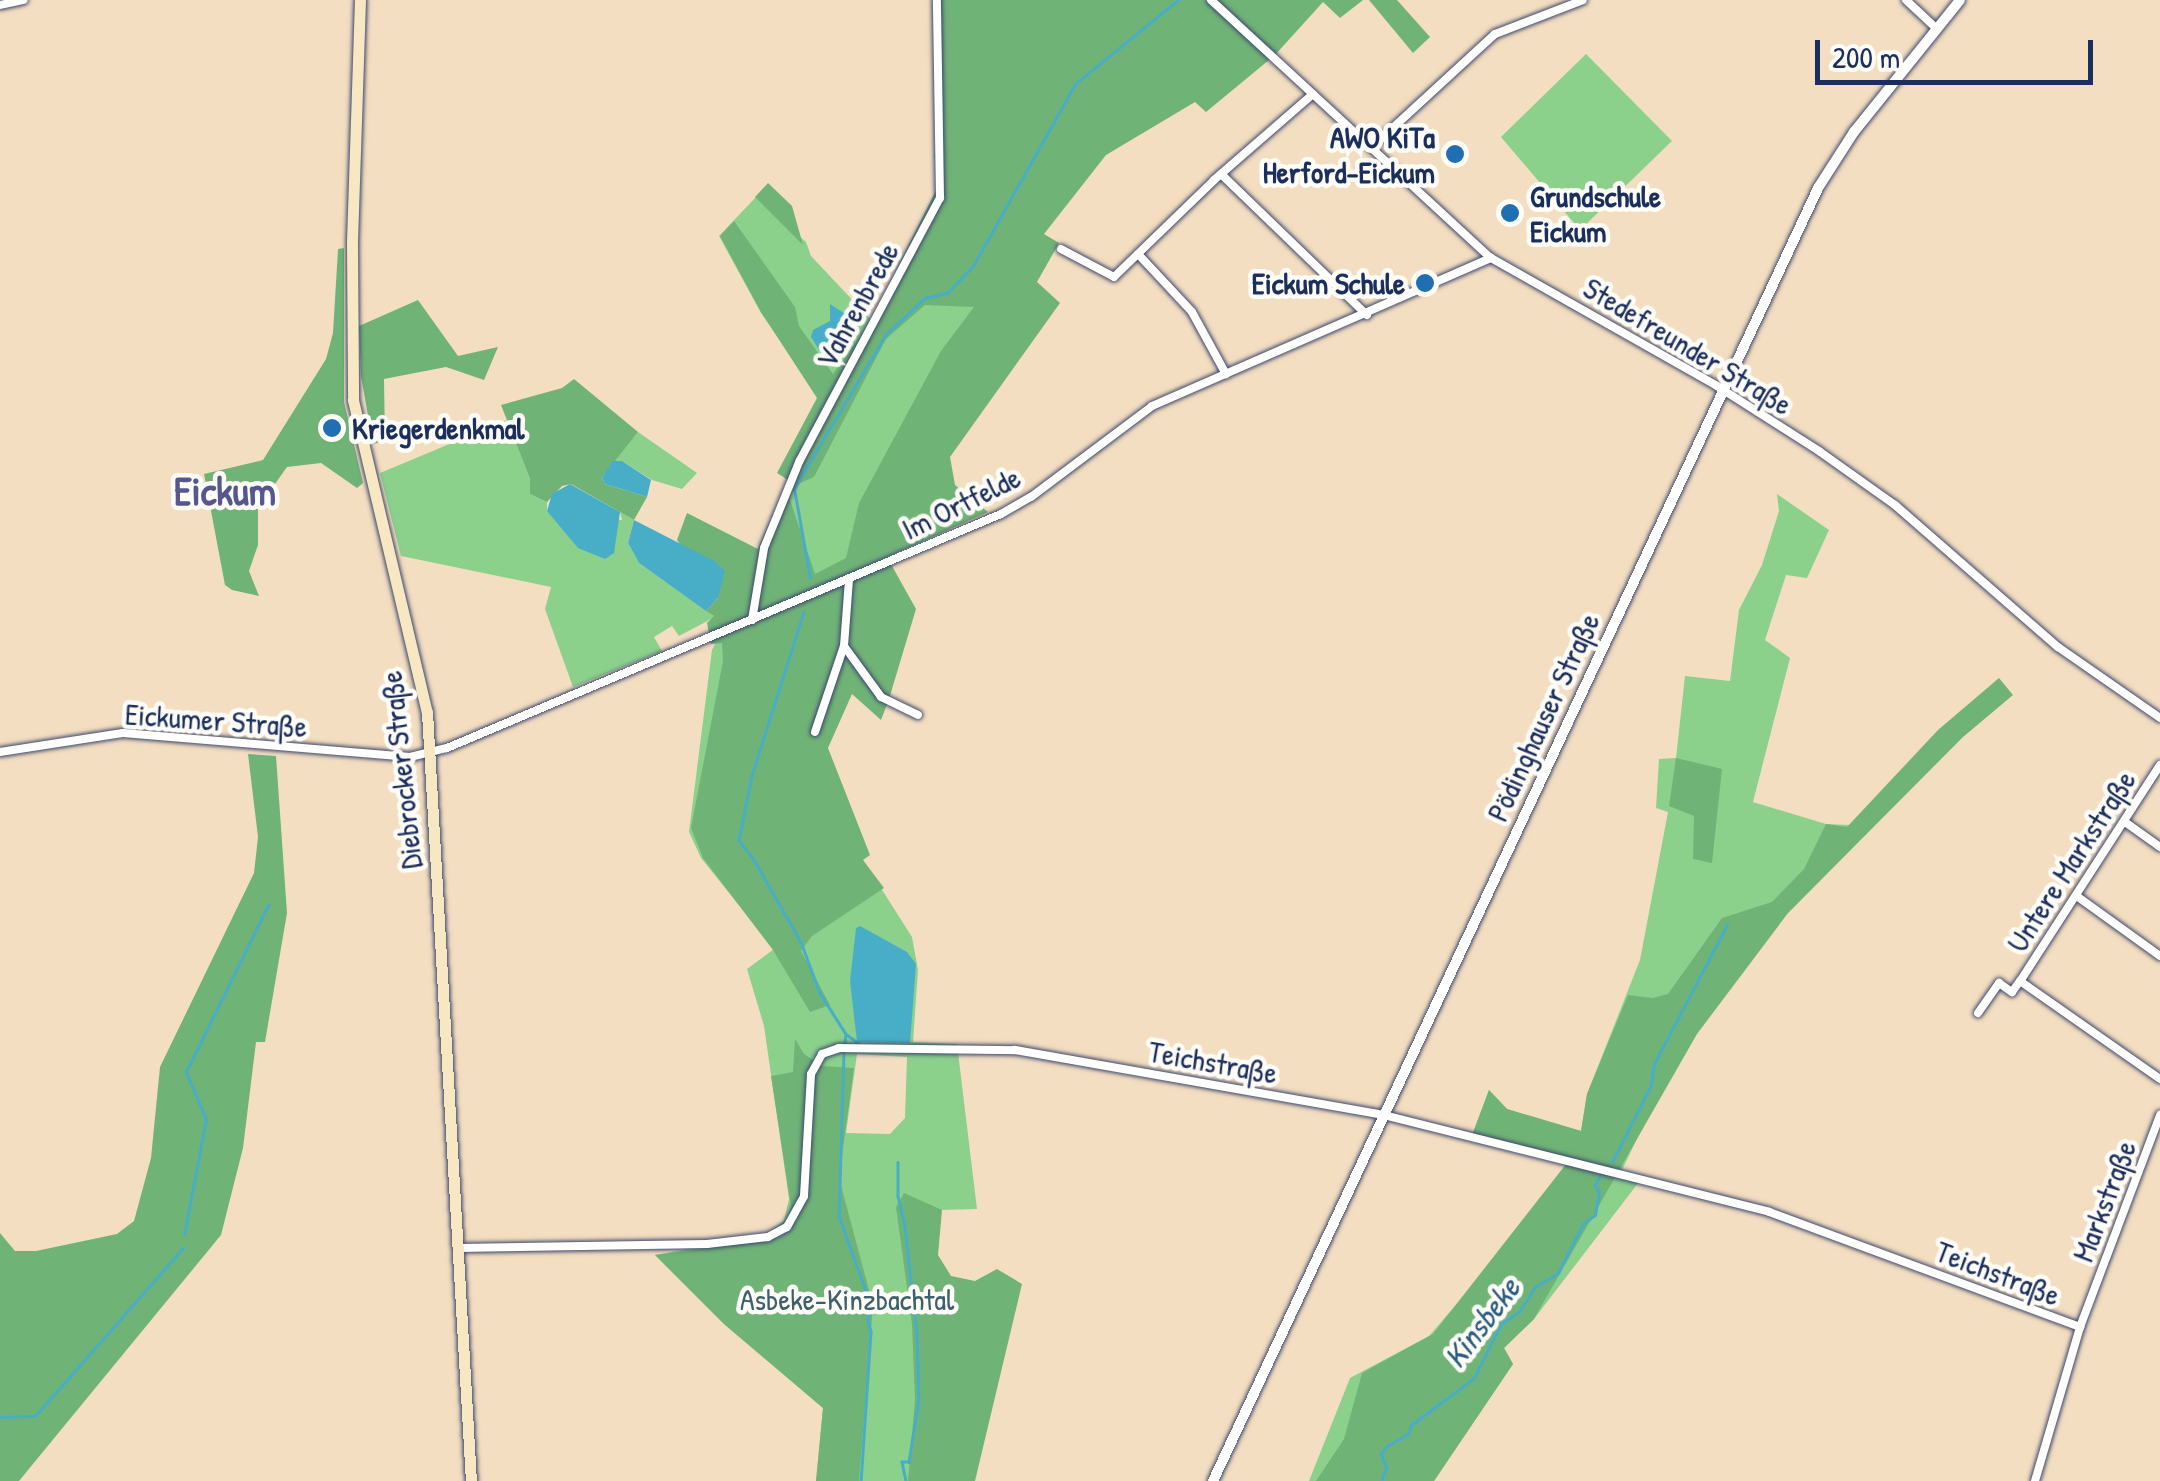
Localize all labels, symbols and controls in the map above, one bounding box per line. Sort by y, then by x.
scale bar [1820,20,2098,82]
text: 200 m [1832,37,1900,77]
place label: AWO KiTa Herford-Eickum [1263,119,1435,190]
marker: AWO KiTa Herford-Eickum [1444,143,1466,165]
place label: Grundschule Eickum [1530,178,1661,248]
marker: Grundschule Eickum [1499,202,1521,224]
street label: Vahrenbrede [808,236,906,374]
place label: Eickum Schule [1252,265,1405,301]
street label: Stedefreunder Straße [1577,270,1799,422]
marker: Eickum Schule [1414,272,1436,294]
place label: Kriegerdenkmal [352,410,525,446]
marker: Kriegerdenkmal [321,417,343,439]
street label: Im Ortfelde [896,459,1026,547]
district label: Eickum [174,466,276,514]
street label: Pödinghauser Straße [1479,607,1607,827]
street label: Diebrocker Straße [373,669,429,871]
street label: Eickumer Straße [124,696,308,744]
street label: Untere Markstraße [1999,763,2143,959]
street label: Teichstraße [1146,1033,1280,1091]
street label: Markstraße [2065,1135,2143,1267]
street label: Teichstraße [1931,1233,2065,1313]
water label: Kinsbeke [1436,1270,1528,1376]
park label: Asbeke-Kinzbachtal [740,1281,954,1317]

